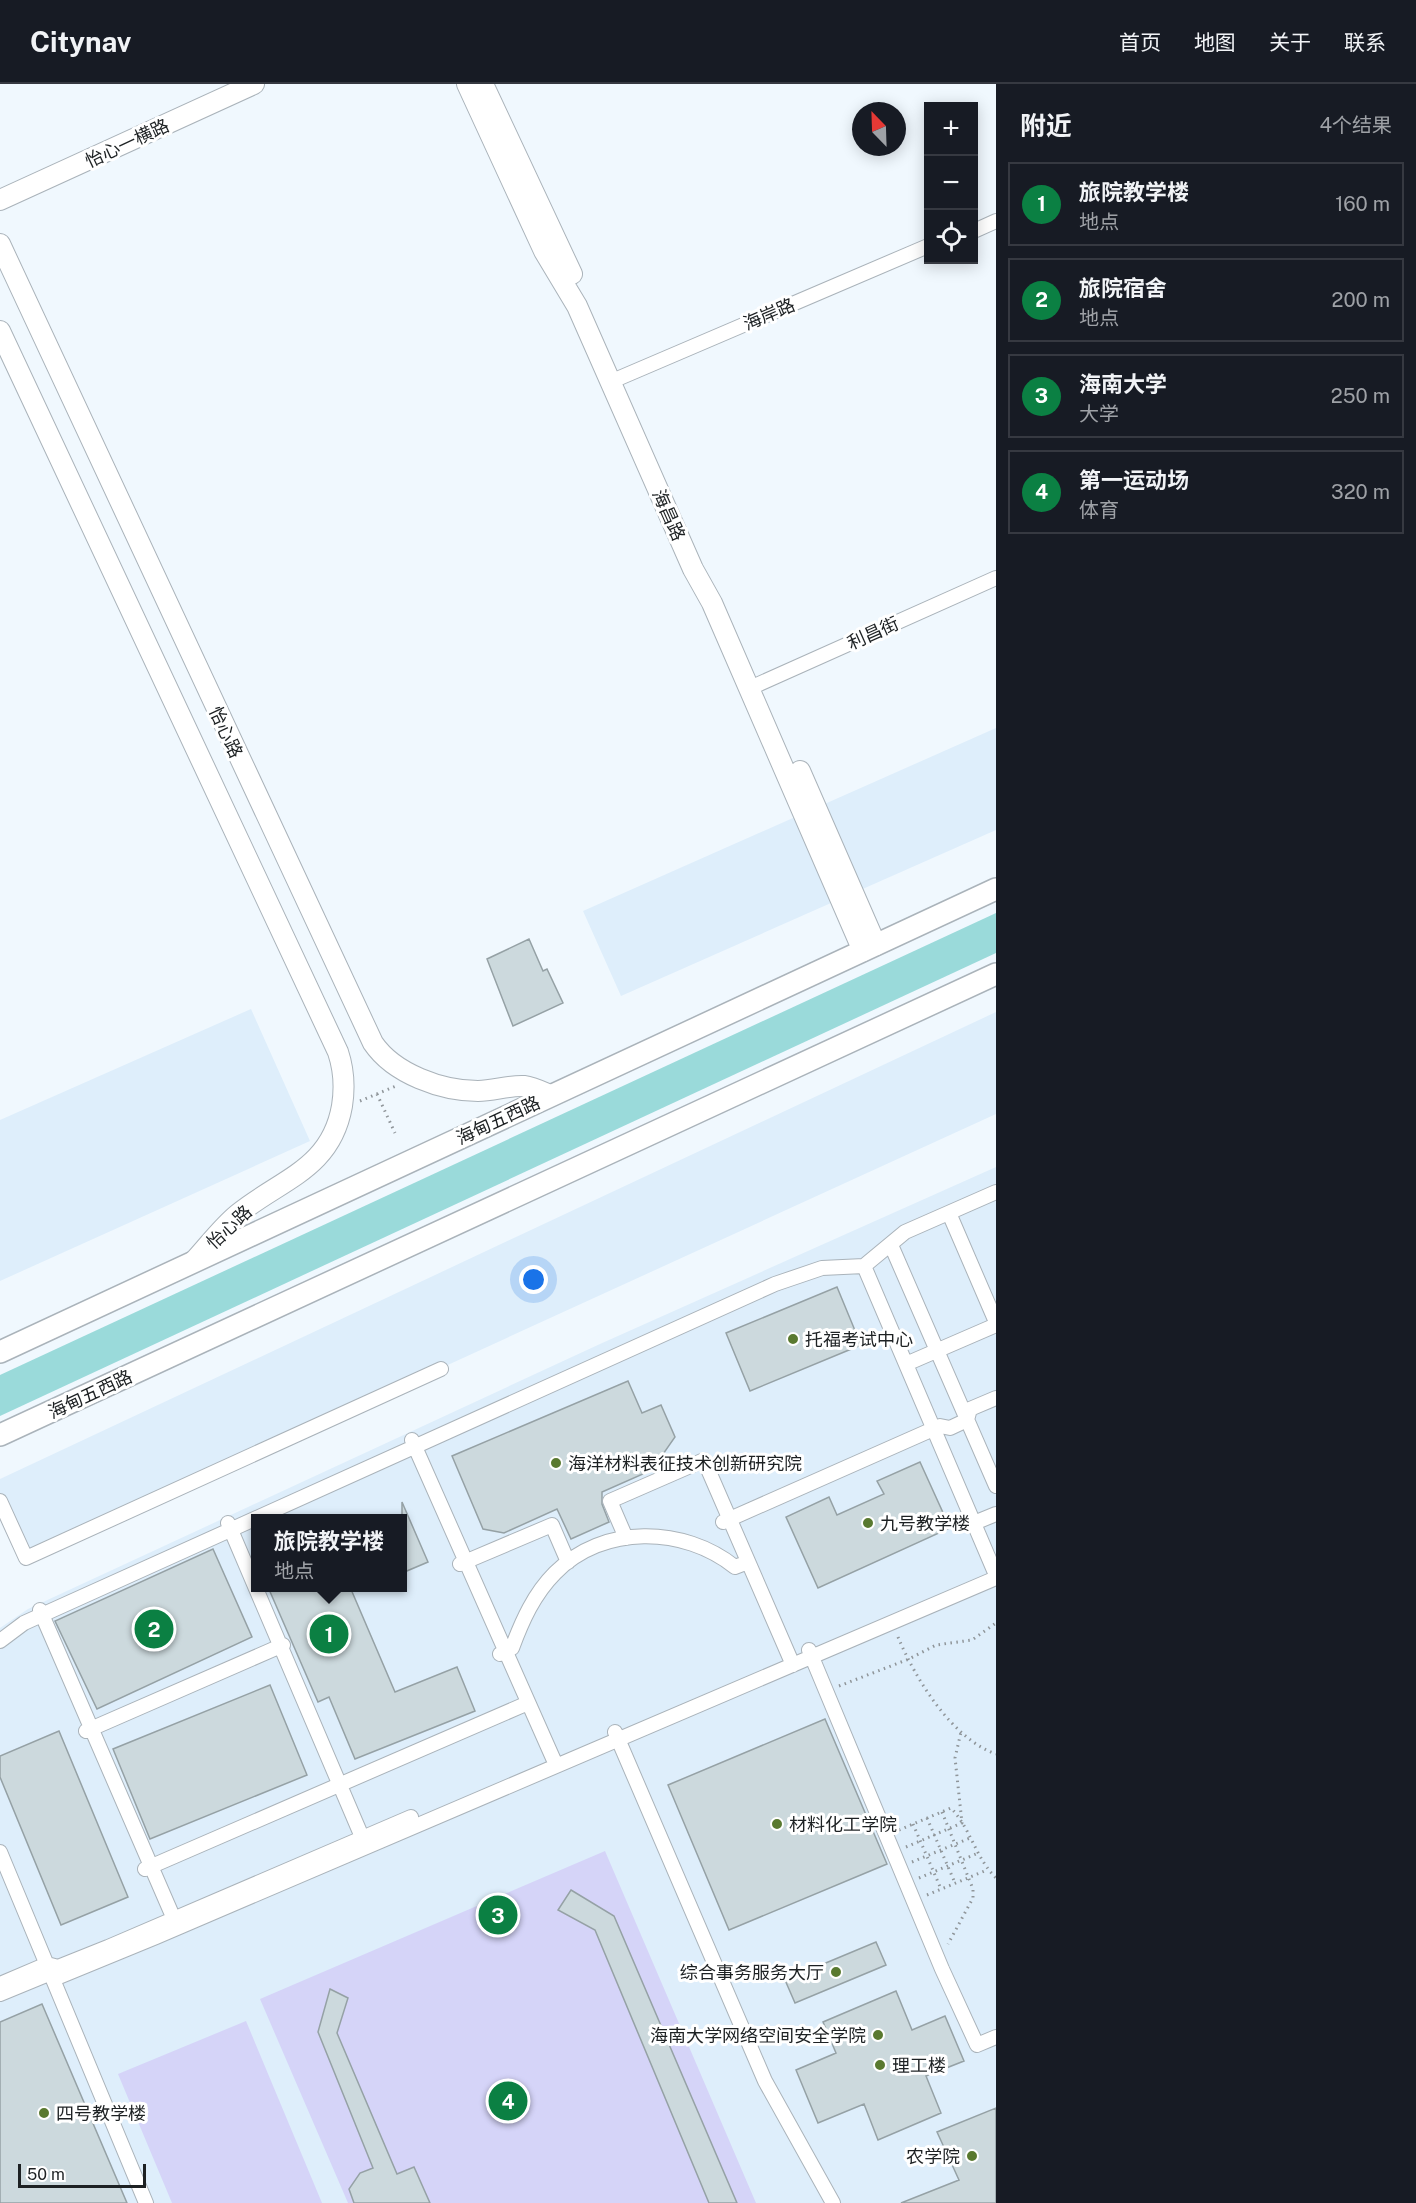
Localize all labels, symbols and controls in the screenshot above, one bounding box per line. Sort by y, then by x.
text: Citynav [30,25,131,58]
text: 首页 [1119,30,1161,55]
text: 地图 [1194,30,1236,55]
text: 关于 [1269,30,1311,55]
text: 联系 [1344,30,1386,55]
north arrow [852,102,906,156]
map controls [924,102,978,264]
button: + [924,102,978,156]
text: 附近 [1020,110,1072,141]
text: 4个结果 [1319,113,1392,137]
street label: 怡心一横路 [82,114,172,172]
button: − [924,156,978,210]
text: 旅院教学楼 [1079,179,1189,205]
text: 1 [1037,192,1046,216]
text: 160 m [1335,192,1390,216]
button: locate [924,210,978,264]
text: 地点 [1079,210,1119,234]
text: 旅院宿舍 [1079,275,1167,301]
text: 2 [1035,288,1048,312]
text: 200 m [1332,288,1390,312]
street label: 海岸路 [740,294,798,334]
text: 地点 [1079,306,1119,330]
text: 海南大学 [1079,371,1167,397]
text: 3 [1035,384,1048,408]
text: 250 m [1331,384,1390,408]
text: 大学 [1079,402,1119,426]
text: 第一运动场 [1079,467,1189,493]
text: 4 [1035,480,1048,504]
text: 320 m [1331,480,1390,504]
street label: 海昌路 [648,486,690,544]
text: 体育 [1079,498,1119,522]
street label: 利昌街 [844,612,902,654]
street label: 怡心路 [205,703,247,761]
street label: 海甸五西路 [453,1091,543,1149]
street label: 怡心路 [202,1201,256,1253]
your location [519,1265,548,1294]
place label: 托福考试中心 [805,1329,913,1350]
marker: 托福考试中心 [786,1332,800,1346]
street label: 海甸五西路 [45,1365,135,1423]
place label: 海洋材料表征技术创新研究院 [568,1453,802,1474]
marker: 海洋材料表征技术创新研究院 [549,1456,563,1470]
place label: 九号教学楼 [880,1513,970,1534]
popup [251,1514,407,1592]
marker: 九号教学楼 [861,1516,875,1530]
text: 旅院教学楼 [274,1528,384,1554]
text: 地点 [274,1559,314,1583]
pin: 2 [134,1606,174,1652]
pin: 1 [310,1612,348,1656]
place label: 材料化工学院 [789,1814,897,1835]
marker: 材料化工学院 [770,1817,784,1831]
pin: 3 [478,1892,518,1938]
place label: 综合事务服务大厅 [680,1962,824,1983]
marker: 综合事务服务大厅 [829,1965,843,1979]
place label: 海南大学网络空间安全学院 [650,2025,866,2046]
marker: 海南大学网络空间安全学院 [871,2028,885,2042]
place label: 理工楼 [892,2055,946,2076]
marker: 理工楼 [873,2058,887,2072]
pin: 4 [488,2078,528,2124]
place label: 四号教学楼 [56,2103,146,2124]
marker: 四号教学楼 [37,2106,51,2120]
place label: 农学院 [906,2146,960,2167]
marker: 农学院 [965,2149,979,2163]
scale bar [18,2161,146,2188]
text: 50 m [27,2165,65,2184]

